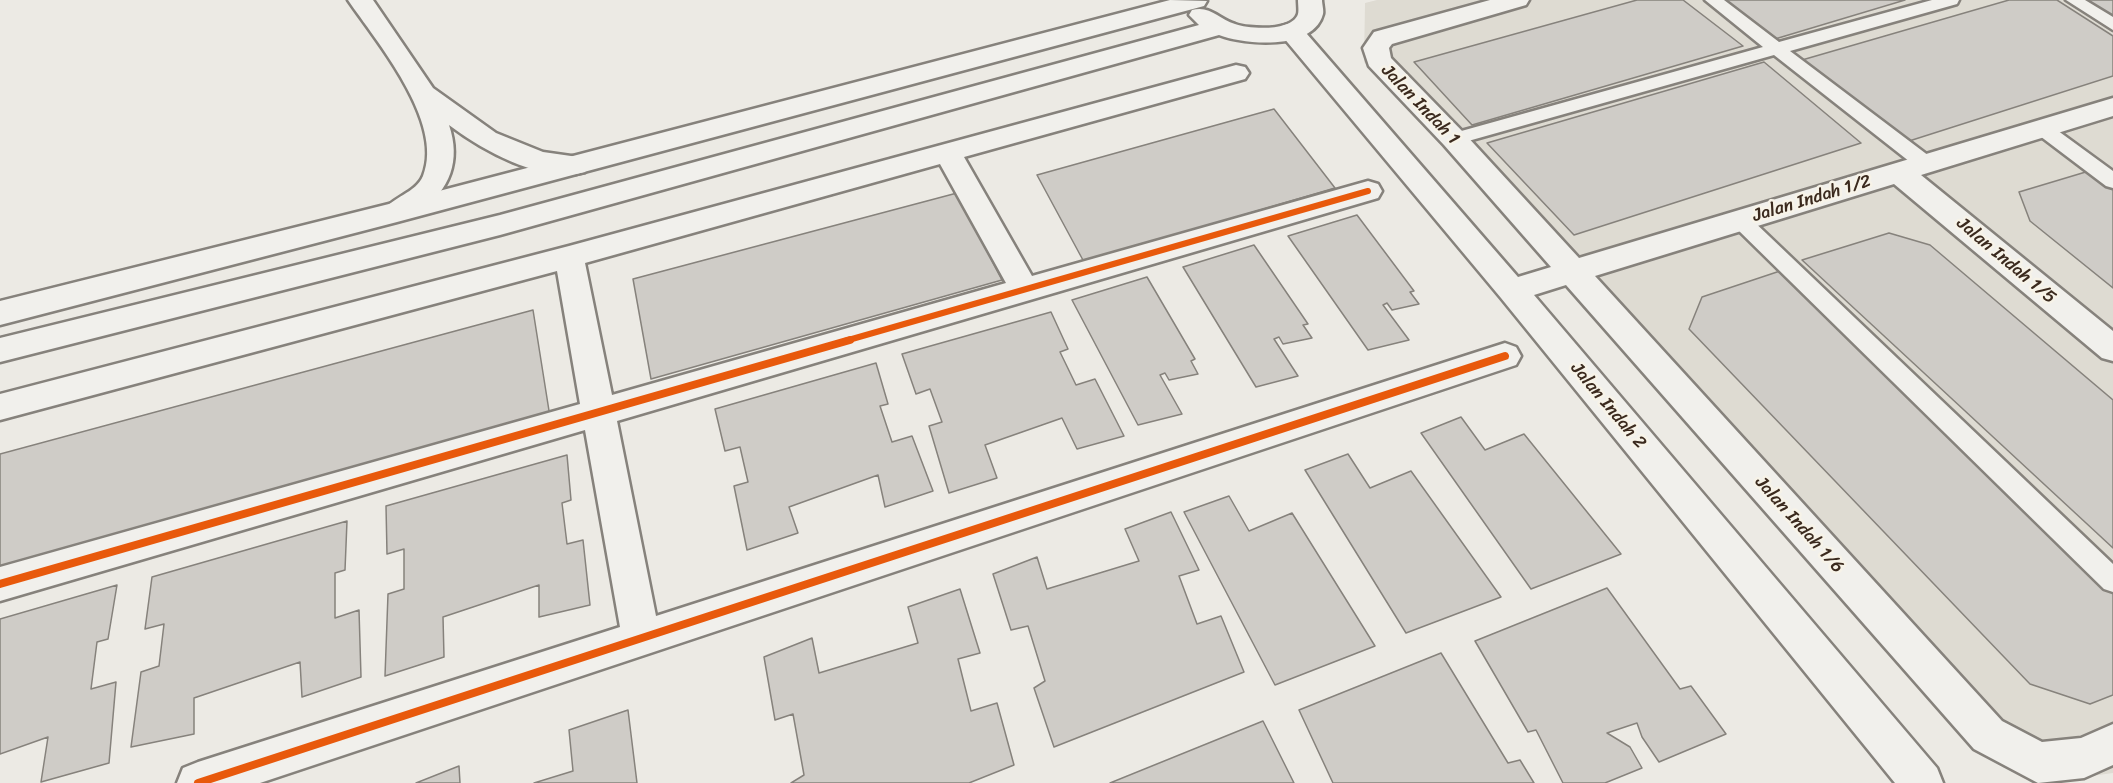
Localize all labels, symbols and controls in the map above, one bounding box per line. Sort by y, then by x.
street label: Jalan Indah 1 [1376,60,1464,150]
street label: Jalan Indah 1/2 [1750,171,1874,227]
street label: Jalan Indah 1/5 [1952,213,2060,309]
street label: Jalan Indah 2 [1566,359,1650,453]
street label: Jalan Indah 1/6 [1750,472,1848,578]

